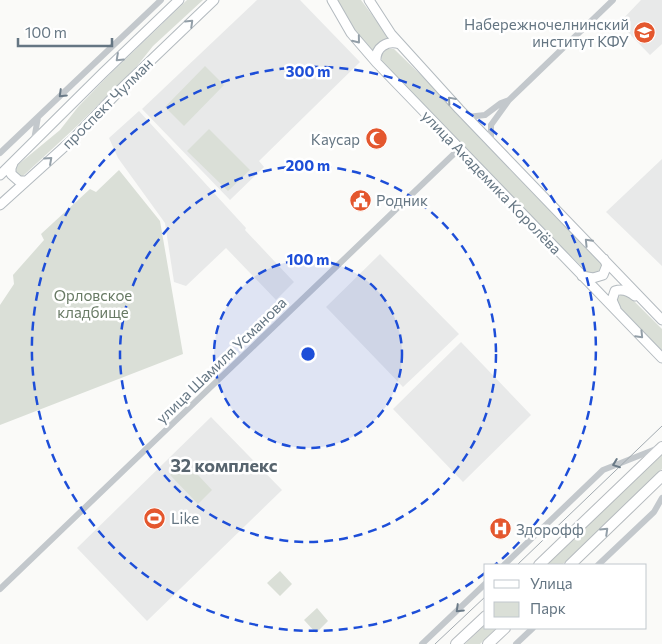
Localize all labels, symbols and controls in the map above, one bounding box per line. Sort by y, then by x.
scale bar [18,15,111,47]
place label: Набережночелнинский институт КФУ [464,15,629,50]
one-way arrow [184,20,193,29]
school or university icon: Набережночелнинский институт КФУ [633,21,657,45]
text: 100 m [25,23,67,41]
one-way arrow [352,34,361,43]
one-way arrow [115,52,124,61]
street label: проспект Чулман [58,54,156,152]
text: 300 m [286,62,330,80]
one-way arrow [59,88,68,97]
one-way arrow [448,96,457,105]
street label: улица Академика Королёва [418,106,566,258]
mosque icon: Каусар [364,127,388,151]
place label: Каусар [311,130,360,148]
text: 200 m [286,156,330,174]
one-way arrow [43,157,52,166]
public building icon: Родник [348,188,372,212]
place label: Родник [376,191,428,209]
one-way arrow [585,239,594,248]
text: 100 m [287,250,329,268]
park label: Орловское кладбище [54,286,132,321]
street label: улица Шамиля Усманова [152,293,290,427]
one-way arrow [634,329,643,338]
centre of rings [299,345,317,363]
district label: 32 комплекс [171,454,278,476]
one-way arrow [613,459,621,469]
sports icon: Like [143,506,167,530]
place label: Like [171,509,199,527]
hospital icon: Здорофф [488,517,512,541]
place label: Здорофф [516,520,584,538]
one-way arrow [599,528,608,537]
legend [484,564,647,629]
text: Улица [530,574,572,592]
text: Парк [530,599,566,617]
one-way arrow [456,603,465,612]

